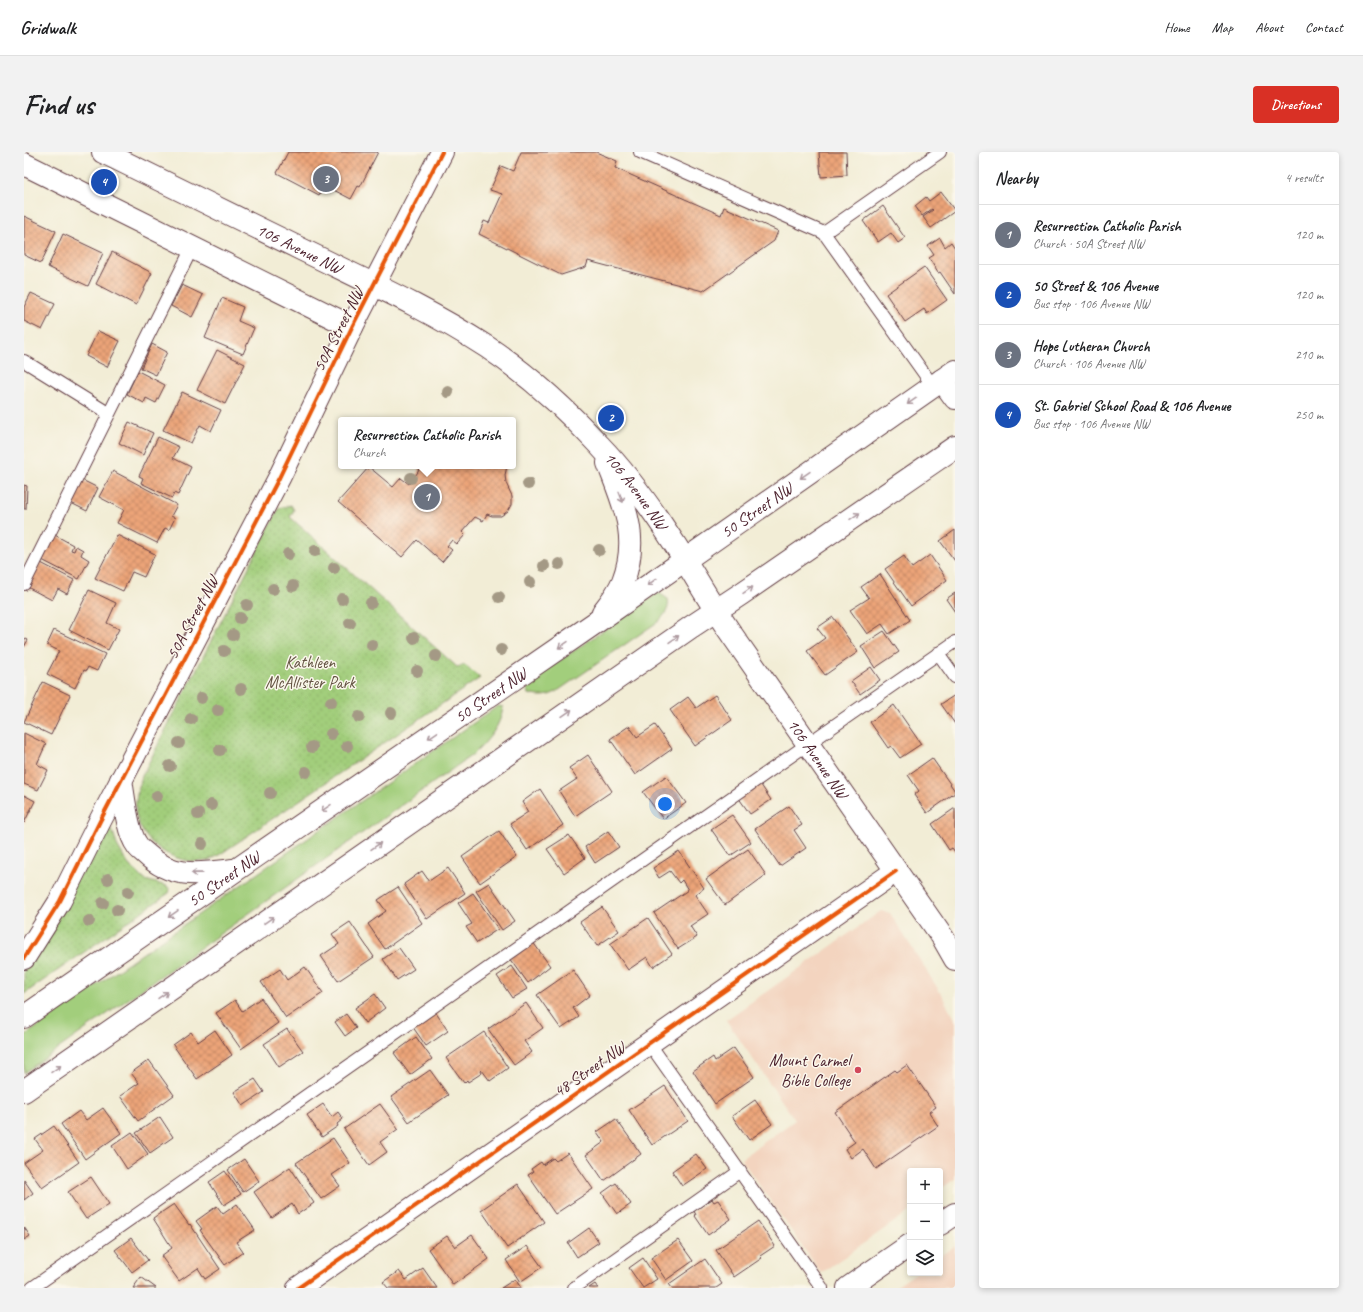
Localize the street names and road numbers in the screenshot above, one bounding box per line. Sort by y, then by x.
street label: 106 Avenue NW [253,219,347,279]
street label: 50A Street NW [308,282,369,375]
street label: 106 Avenue NW [599,447,673,535]
street label: 50 Street NW [717,477,798,543]
street label: 50A Street NW [162,570,224,663]
street label: 50 Street NW [451,662,532,727]
street label: 106 Avenue NW [783,715,854,804]
street label: 50 Street NW [184,846,266,911]
street label: 48 Street NW [549,1036,631,1102]

